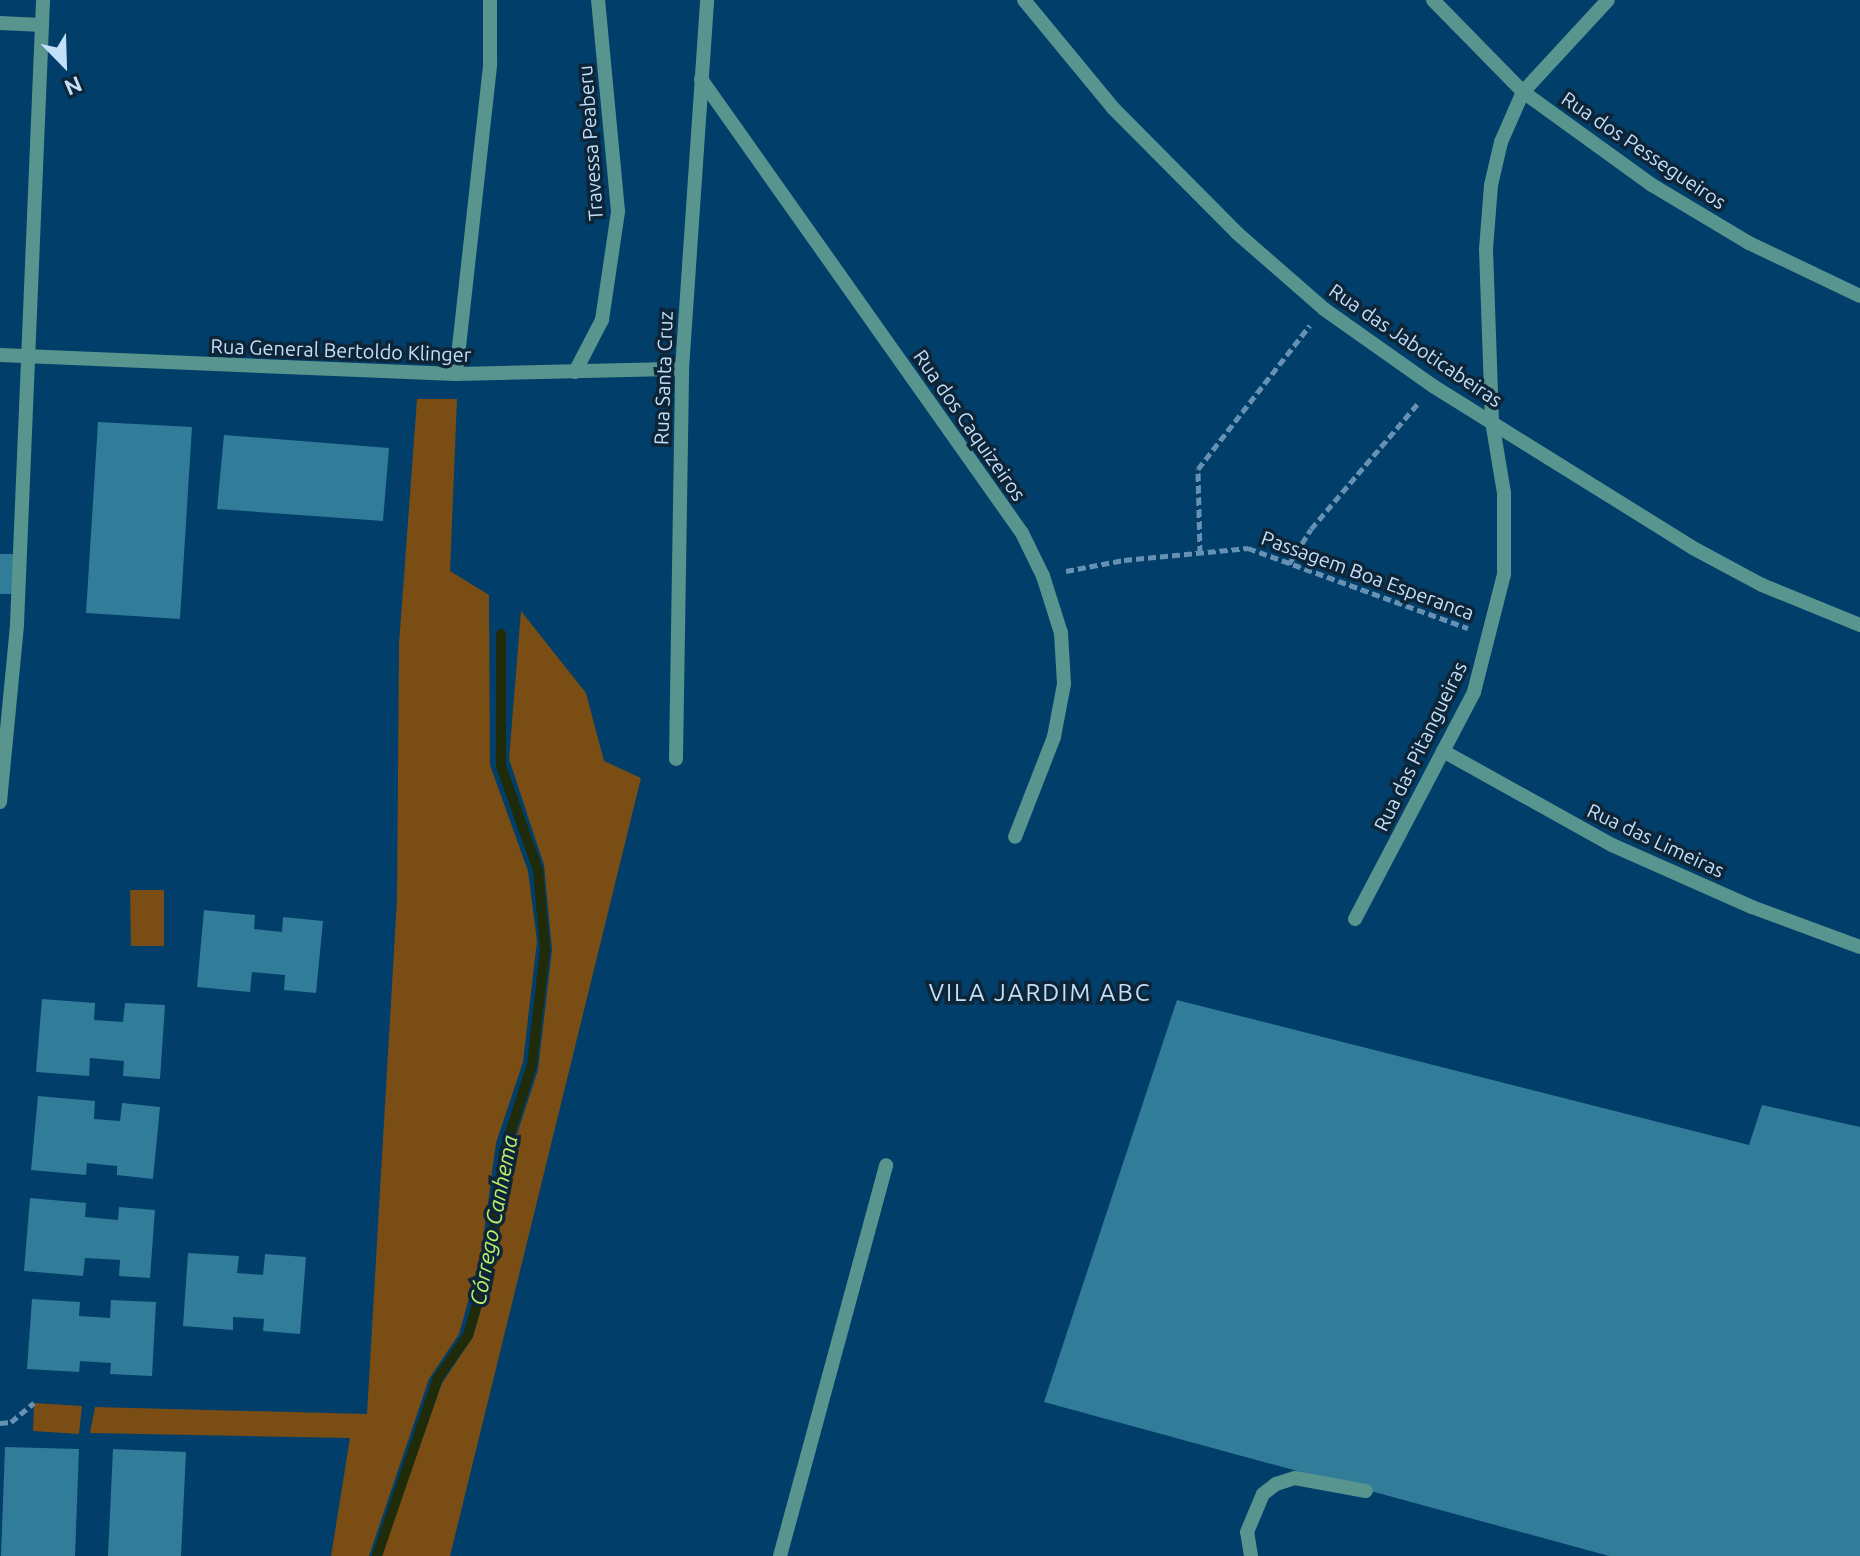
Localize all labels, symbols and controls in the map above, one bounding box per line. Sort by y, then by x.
north arrow [24,24,104,104]
street label: Travessa Peaberu [573,64,607,222]
text: N [61,72,86,101]
street label: Rua dos Pessegueiros [1557,86,1731,214]
street label: Rua das Jaboticabeiras [1325,278,1507,412]
street label: Rua Santa Cruz [649,311,677,445]
street label: Rua General Bertoldo Klinger [210,333,472,367]
street label: Rua dos Caquizeiros [909,345,1031,505]
street label: Passagem Boa Esperanca [1258,525,1478,625]
street label: Rua das Pitangueiras [1369,657,1471,835]
street label: Rua das Limeiras [1584,798,1728,882]
district label: VILA JARDIM ABC [929,979,1151,1007]
water label: Córrego Canhema [464,1133,522,1307]

